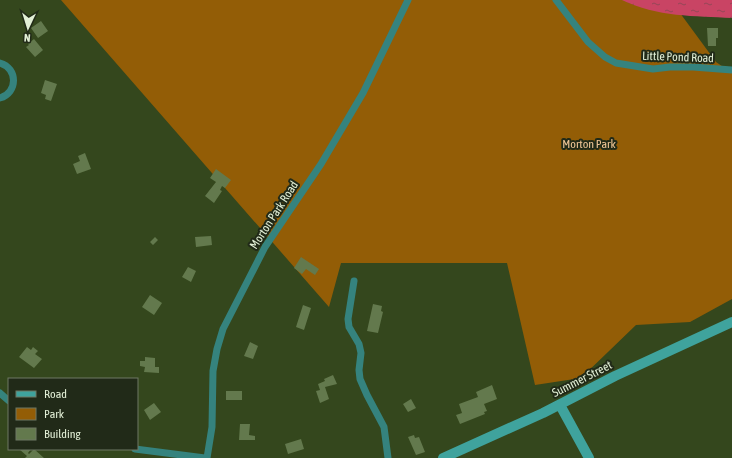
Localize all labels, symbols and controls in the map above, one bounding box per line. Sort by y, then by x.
north arrow [8,8,48,48]
text: N [24,32,31,44]
street label: Little Pond Road [642,49,714,65]
park label: Morton Park [562,137,617,151]
street label: Morton Park Road [247,178,301,252]
street label: Summer Street [550,358,615,400]
legend [8,378,138,450]
text: Road [44,387,67,401]
text: Park [44,407,65,421]
text: Building [44,427,82,441]

